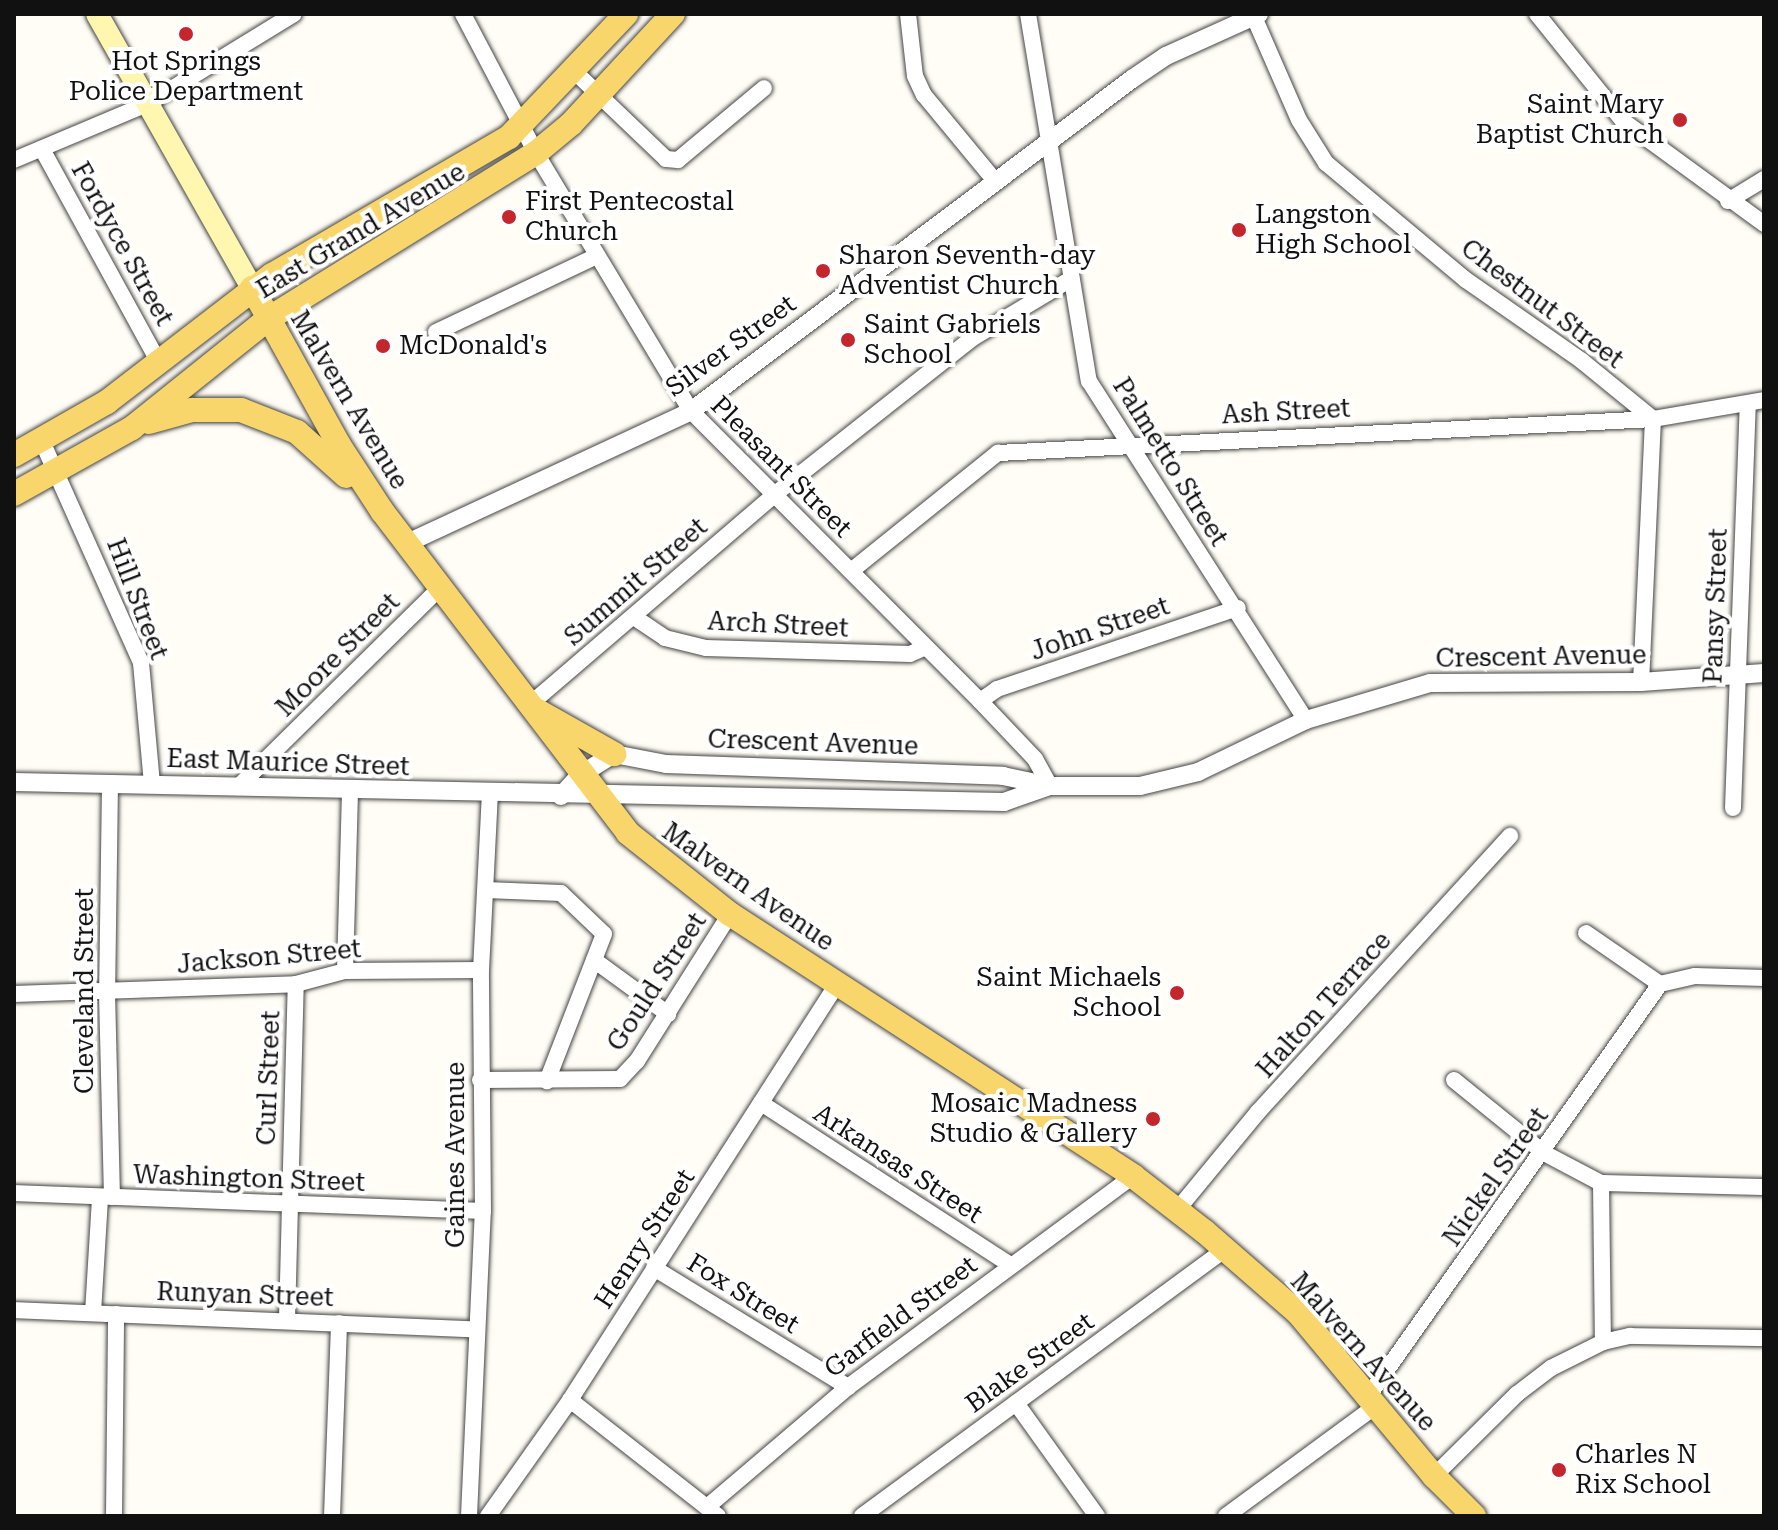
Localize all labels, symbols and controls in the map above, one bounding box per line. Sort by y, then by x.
marker: Hot Springs Police Department [177,25,195,43]
place label: Hot Springs Police Department [69,46,303,108]
place label: Saint Mary Baptist Church [1476,89,1664,150]
marker: Saint Mary Baptist Church [1671,111,1689,129]
street label: East Grand Avenue [251,156,471,306]
street label: Fordyce Street [64,157,180,331]
place label: First Pentecostal Church [525,186,734,248]
place label: Langston High School [1255,199,1411,260]
marker: First Pentecostal Church [500,208,518,226]
marker: Langston High School [1230,221,1248,239]
street label: Chestnut Street [1455,233,1629,375]
place label: Sharon Seventh-day Adventist Church [839,240,1095,302]
marker: Sharon Seventh-day Adventist Church [814,262,832,280]
street label: Silver Street [660,288,802,404]
street label: Malvern Avenue [283,305,415,495]
place label: Saint Gabriels School [864,309,1041,370]
place label: McDonald's [399,330,547,362]
marker: Saint Gabriels School [839,331,857,349]
marker: McDonald's [374,337,392,355]
street label: Palmetto Street [1106,372,1234,552]
street label: Pleasant Street [704,390,858,544]
street label: Ash Street [1221,393,1351,431]
street label: Summit Street [558,512,714,652]
street label: Pansy Street [1698,528,1734,684]
street label: Hill Street [100,534,174,664]
street label: Moore Street [270,587,406,723]
street label: John Street [1026,591,1174,667]
street label: Arch Street [707,606,849,644]
street label: Crescent Avenue [1435,640,1647,674]
street label: Crescent Avenue [707,724,919,762]
street label: East Maurice Street [166,743,410,783]
street label: Malvern Avenue [656,816,840,958]
street label: Cleveland Street [69,888,101,1094]
street label: Gould Street [601,907,713,1057]
street label: Halton Terrace [1250,925,1398,1085]
street label: Jackson Street [176,933,362,981]
place label: Saint Michaels School [977,962,1161,1024]
marker: Saint Michaels School [1168,984,1186,1002]
street label: Curl Street [251,1010,287,1146]
street label: Gaines Avenue [440,1062,472,1248]
place label: Mosaic Madness Studio & Gallery [930,1088,1137,1150]
street label: Arkansas Street [808,1098,988,1230]
street label: Nickel Street [1437,1101,1555,1253]
marker: Mosaic Madness Studio & Gallery [1144,1110,1162,1128]
street label: Washington Street [132,1159,366,1199]
street label: Henry Street [588,1163,702,1315]
street label: Fox Street [681,1247,805,1341]
street label: Garfield Street [819,1250,983,1384]
street label: Malvern Avenue [1284,1266,1442,1438]
street label: Runyan Street [156,1276,334,1314]
street label: Blake Street [960,1306,1100,1420]
place label: Charles N Rix School [1575,1439,1711,1500]
marker: Charles N Rix School [1550,1461,1568,1479]

